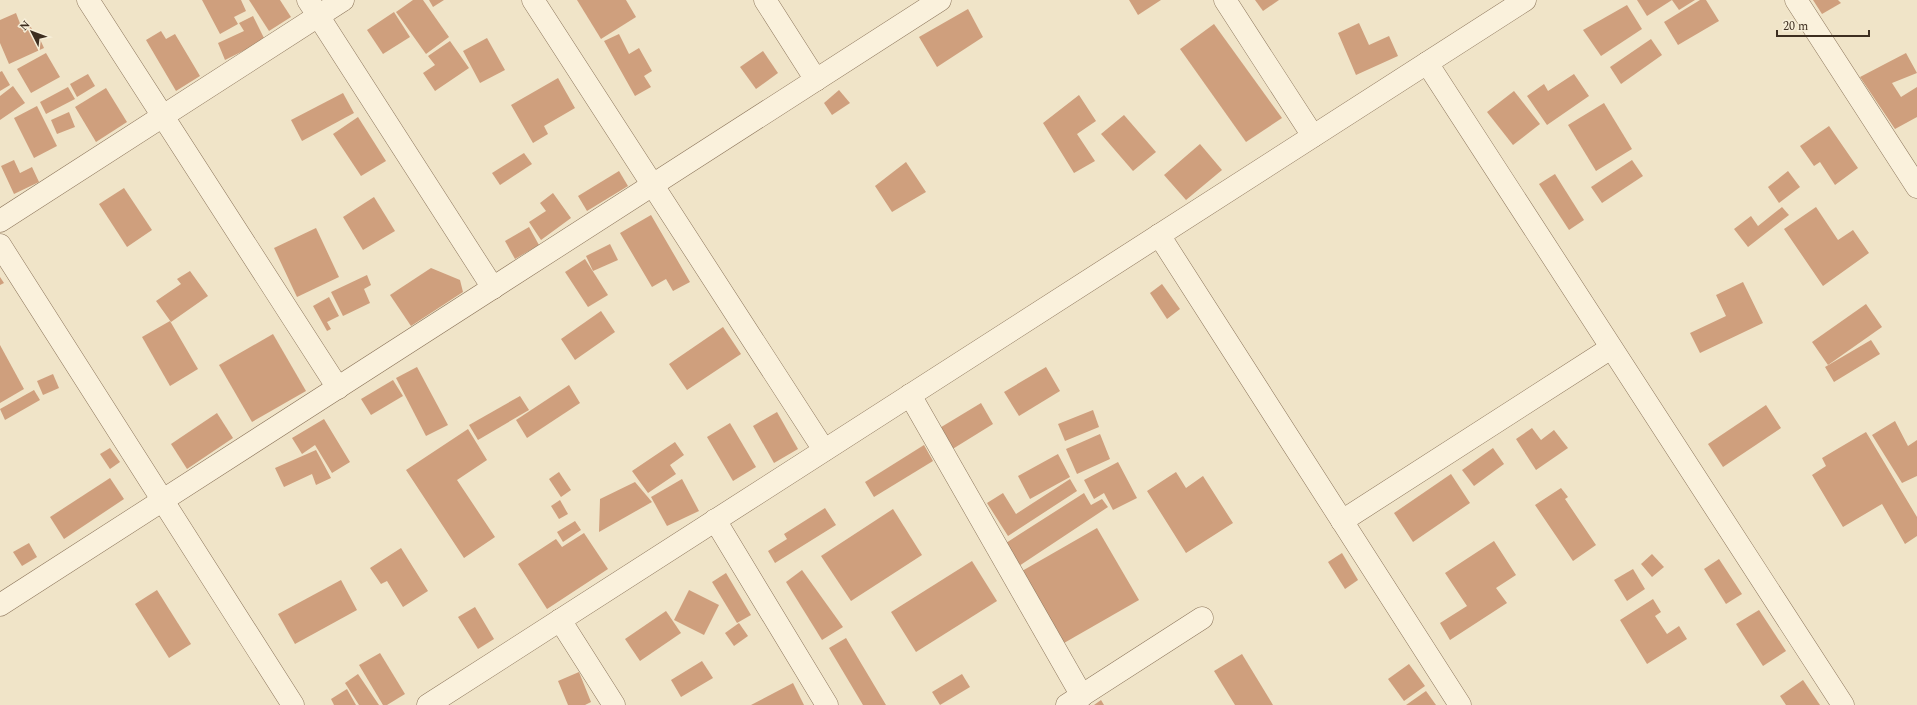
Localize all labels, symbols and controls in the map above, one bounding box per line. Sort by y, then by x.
north arrow [12,12,52,52]
scale bar [1777,12,1869,38]
text: N [16,17,34,35]
text: 20 m [1783,17,1808,36]

